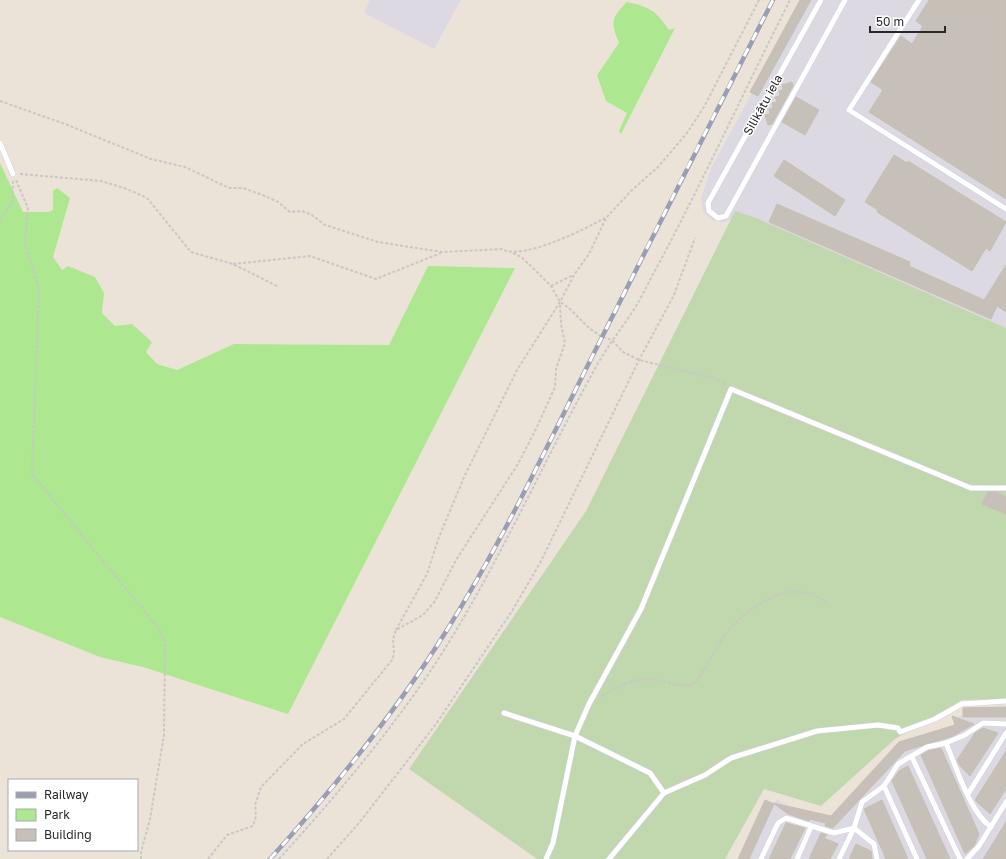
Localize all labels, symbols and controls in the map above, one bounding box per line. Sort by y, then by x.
scale bar [870,8,945,34]
text: 50 m [876,14,904,29]
street label: Silikātu iela [740,72,785,138]
legend [8,779,138,851]
text: Railway [44,787,89,802]
text: Park [44,807,70,822]
text: Building [44,827,92,842]

